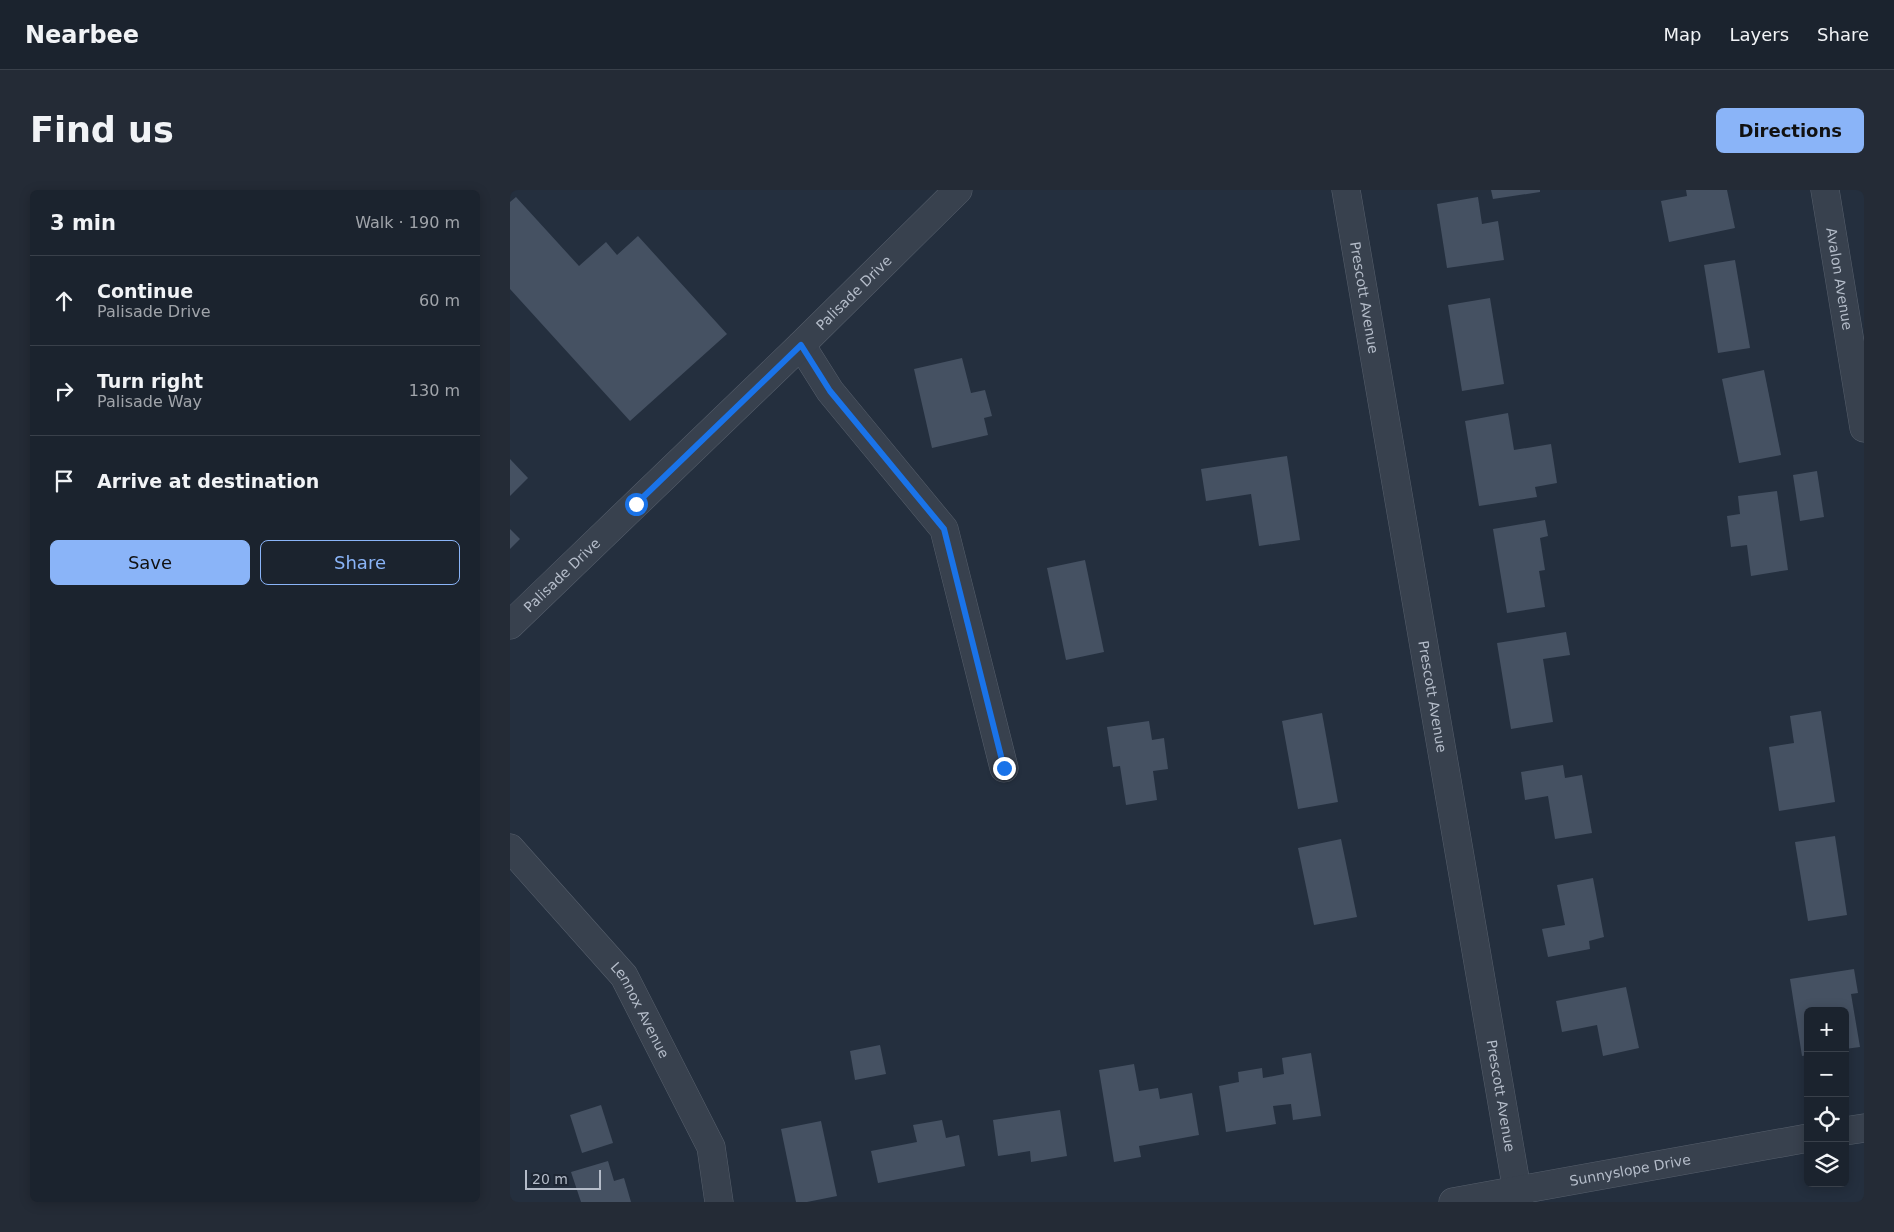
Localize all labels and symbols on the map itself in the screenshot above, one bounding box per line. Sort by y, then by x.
street label: Avalon Avenue [1823,226,1856,331]
street label: Prescott Avenue [1347,240,1382,355]
street label: Palisade Drive [813,252,895,334]
route start [625,493,648,516]
street label: Palisade Drive [521,535,603,615]
street label: Prescott Avenue [1415,639,1450,754]
route end [993,757,1016,780]
street label: Lennox Avenue [607,959,672,1061]
street label: Prescott Avenue [1483,1039,1518,1153]
street label: Sunnyslope Drive [1568,1151,1692,1189]
scale bar [525,1167,601,1190]

